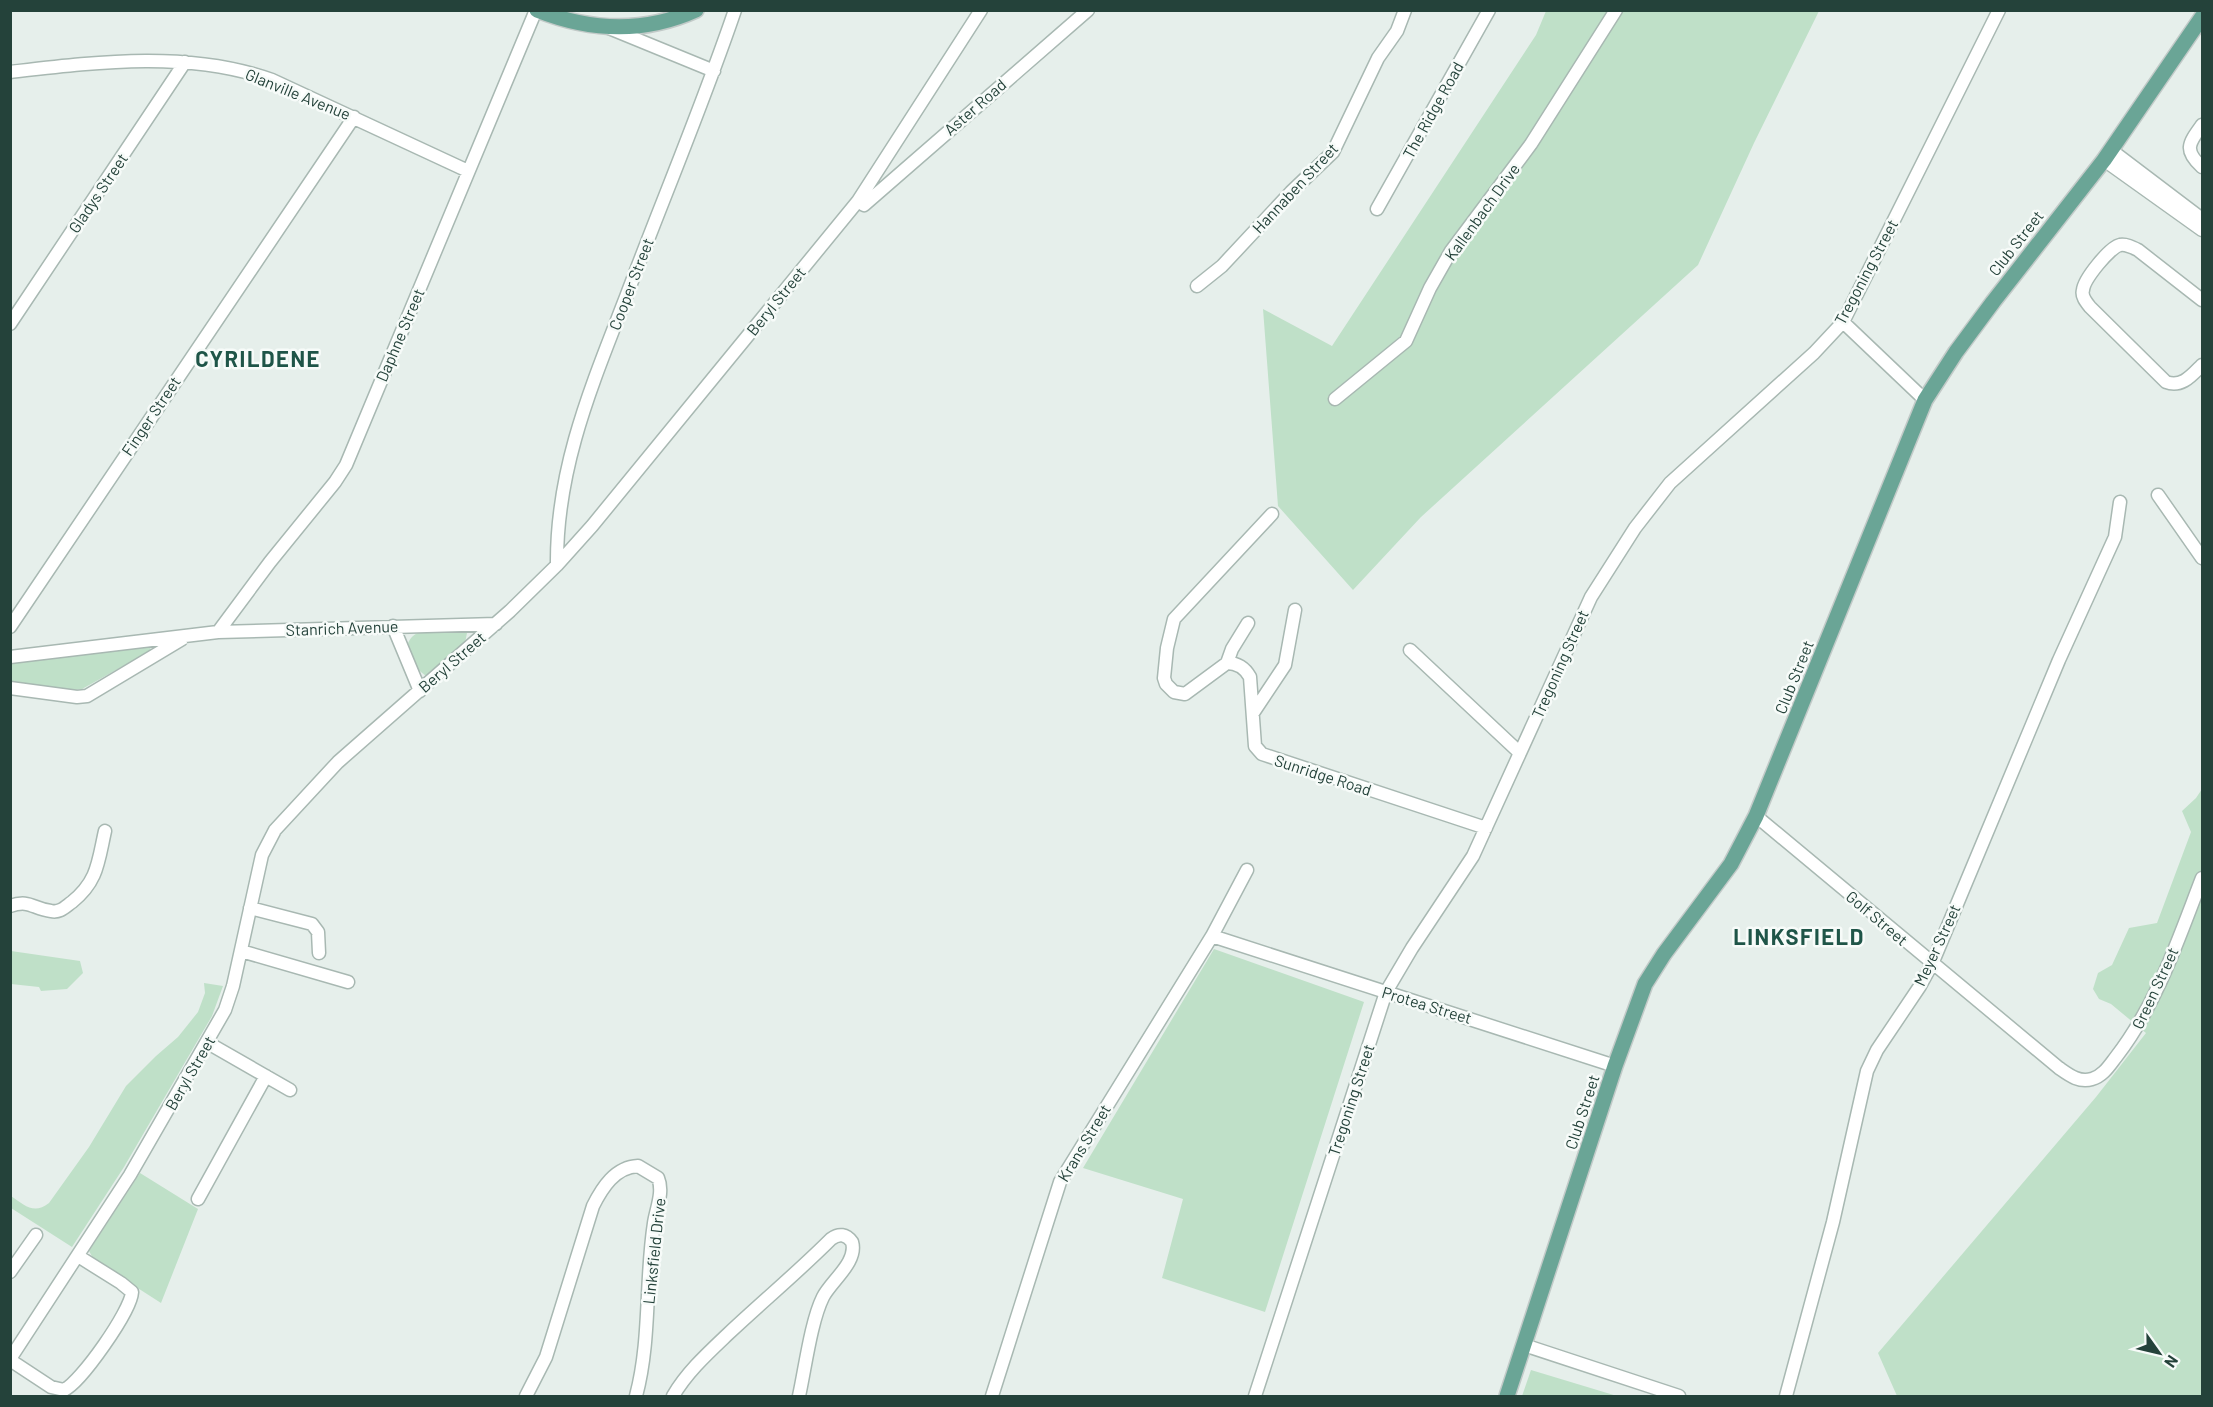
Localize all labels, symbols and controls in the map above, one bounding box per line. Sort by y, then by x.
street label: The Ridge Road [1398,58,1467,161]
street label: Glanville Avenue [243,64,354,123]
street label: Aster Road [940,75,1010,139]
street label: Hannaben Street [1248,138,1341,237]
street label: Gladys Street [64,149,131,236]
street label: Kallenbach Drive [1440,160,1523,264]
street label: Club Street [1984,206,2047,279]
street label: Tregoning Street [1830,216,1901,328]
street label: Cooper Street [604,235,657,333]
street label: Beryl Street [742,263,809,339]
street label: Daphne Street [371,285,428,384]
district label: CYRILDENE [195,345,321,371]
street label: Finger Street [117,372,184,459]
street label: Tregoning Street [1527,607,1592,721]
street label: Stanrich Avenue [285,616,399,639]
street label: Beryl Street [414,627,489,696]
street label: Club Street [1770,637,1817,716]
street label: Sunridge Road [1272,750,1374,799]
street label: Golf Street [1843,886,1912,949]
street label: Meyer Street [1909,901,1964,989]
district label: LINKSFIELD [1733,923,1865,949]
street label: Green Street [2127,944,2182,1032]
street label: Protea Street [1380,982,1474,1027]
street label: Beryl Street [161,1032,218,1113]
street label: Tregoning Street [1323,1041,1378,1158]
street label: Club Street [1561,1072,1603,1152]
street label: Krans Street [1053,1101,1114,1185]
street label: Linksfield Drive [638,1197,669,1305]
north arrow [2129,1323,2189,1383]
text: N [2161,1352,2183,1371]

